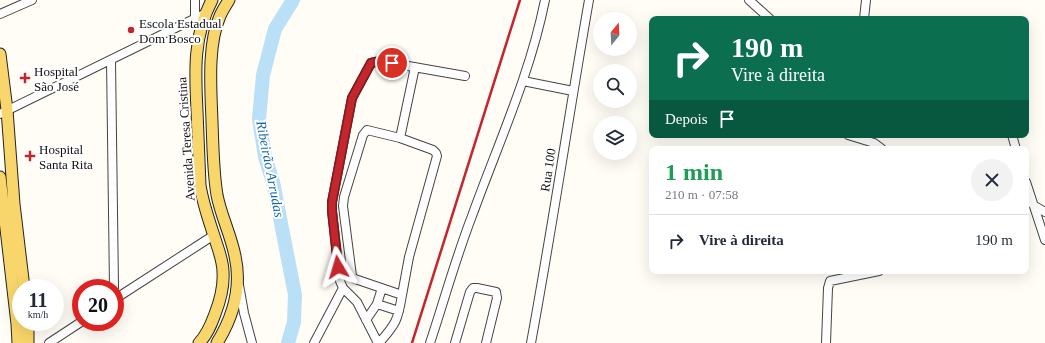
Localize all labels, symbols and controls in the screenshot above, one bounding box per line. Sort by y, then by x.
north arrow [593,12,637,56]
map controls [593,12,637,160]
place label: Escola Estadual Dom Bosco [139,16,222,46]
marker: Escola Estadual Dom Bosco [126,25,136,35]
icon: right [665,32,717,84]
text: 190 m [731,32,803,63]
pin [375,46,409,80]
icon: arrive [381,52,403,74]
place label: Hospital São José [34,64,79,94]
button: search [593,64,637,108]
text: Vire à direita [731,65,825,85]
marker: Hospital São José [19,72,31,84]
street label: Avenida Teresa Cristina [174,76,198,201]
icon: arrive [716,108,738,130]
text: Depois [665,111,708,127]
button: layers [593,116,637,160]
water label: Ribeirão Arrudas [253,118,287,219]
place label: Hospital Santa Rita [39,142,93,172]
street label: Rua 100 [537,147,559,193]
marker: Hospital Santa Rita [24,150,36,162]
text: 1 min [665,159,723,185]
button: close [971,159,1013,201]
text: 210 m · 07:58 [665,187,738,202]
icon: right [665,230,687,252]
text: Vire à direita [699,232,784,248]
text: 190 m [975,232,1013,248]
position arrow [317,246,359,288]
speed limit sign: 20 [72,279,124,331]
text: 11 [29,289,47,311]
text: km/h [28,309,48,320]

